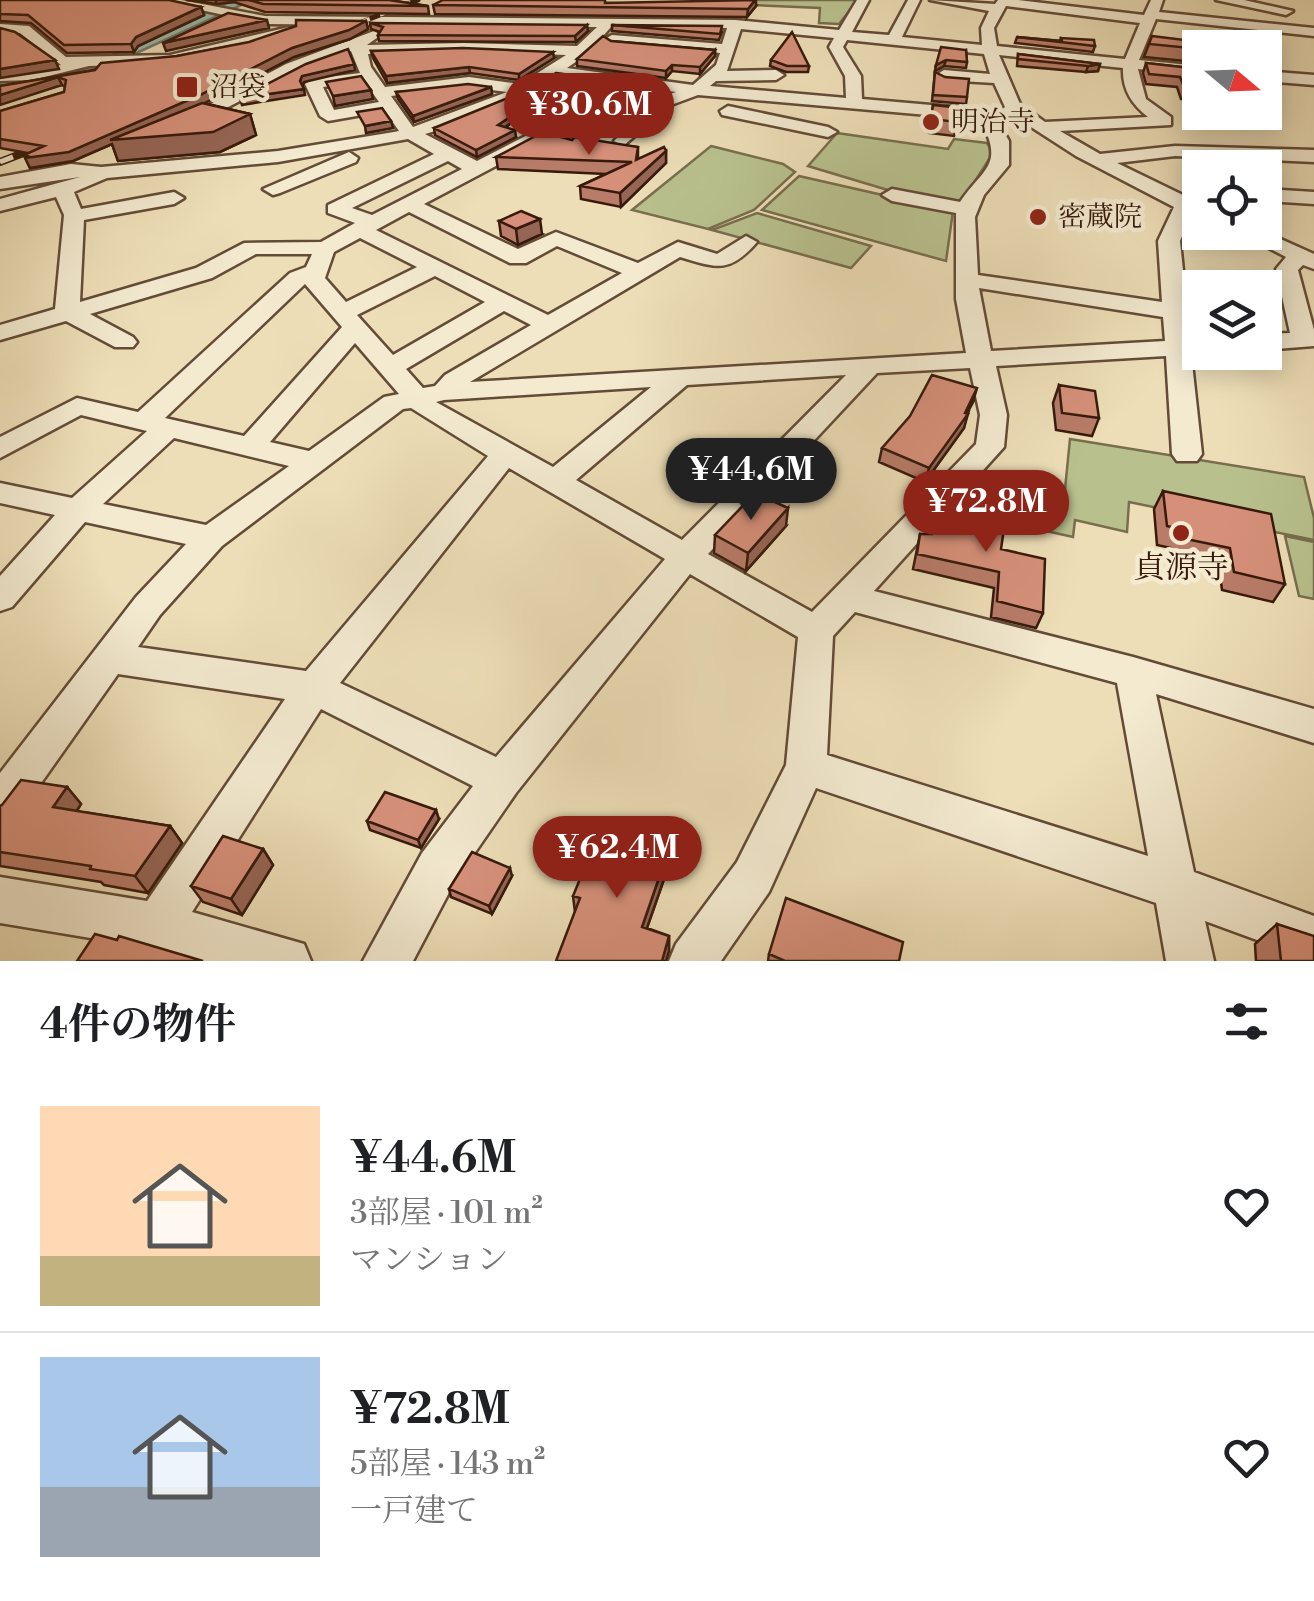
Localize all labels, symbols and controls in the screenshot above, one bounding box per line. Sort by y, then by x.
north arrow [1182,30,1282,130]
map controls [1182,30,1282,370]
place label: 沼袋 [210,70,266,105]
pin: ¥30.6M [508,73,670,158]
marker: 沼袋 [174,74,200,100]
text: ¥30.6M [526,85,652,125]
place label: 明治寺 [951,105,1035,140]
marker: 明治寺 [920,111,942,133]
button: locate [1182,150,1282,250]
place label: 密蔵院 [1058,200,1142,235]
marker: 密蔵院 [1027,206,1049,228]
button: layers [1182,270,1282,370]
pin: ¥44.6M [670,438,832,523]
text: ¥44.6M [688,450,814,490]
pin: ¥72.8M [905,470,1067,555]
text: ¥72.8M [925,482,1047,522]
marker: 貞源寺 [1170,522,1192,544]
place label: 貞源寺 [1133,548,1229,588]
pin: ¥62.4M [536,816,698,901]
text: ¥62.4M [555,828,679,868]
icon: filters [1219,994,1274,1049]
text: 4件の物件 [40,999,236,1052]
text: ¥44.6M [350,1133,516,1186]
icon: home [120,1146,240,1266]
icon: heart [1219,1179,1274,1234]
text: 3部屋 · 101 m² [350,1193,543,1233]
text: マンション [350,1240,509,1280]
text: ¥72.8M [350,1384,510,1437]
icon: home [120,1397,240,1517]
icon: heart [1219,1430,1274,1485]
text: 5部屋 · 143 m² [350,1444,545,1484]
text: 一戸建て [350,1491,478,1531]

